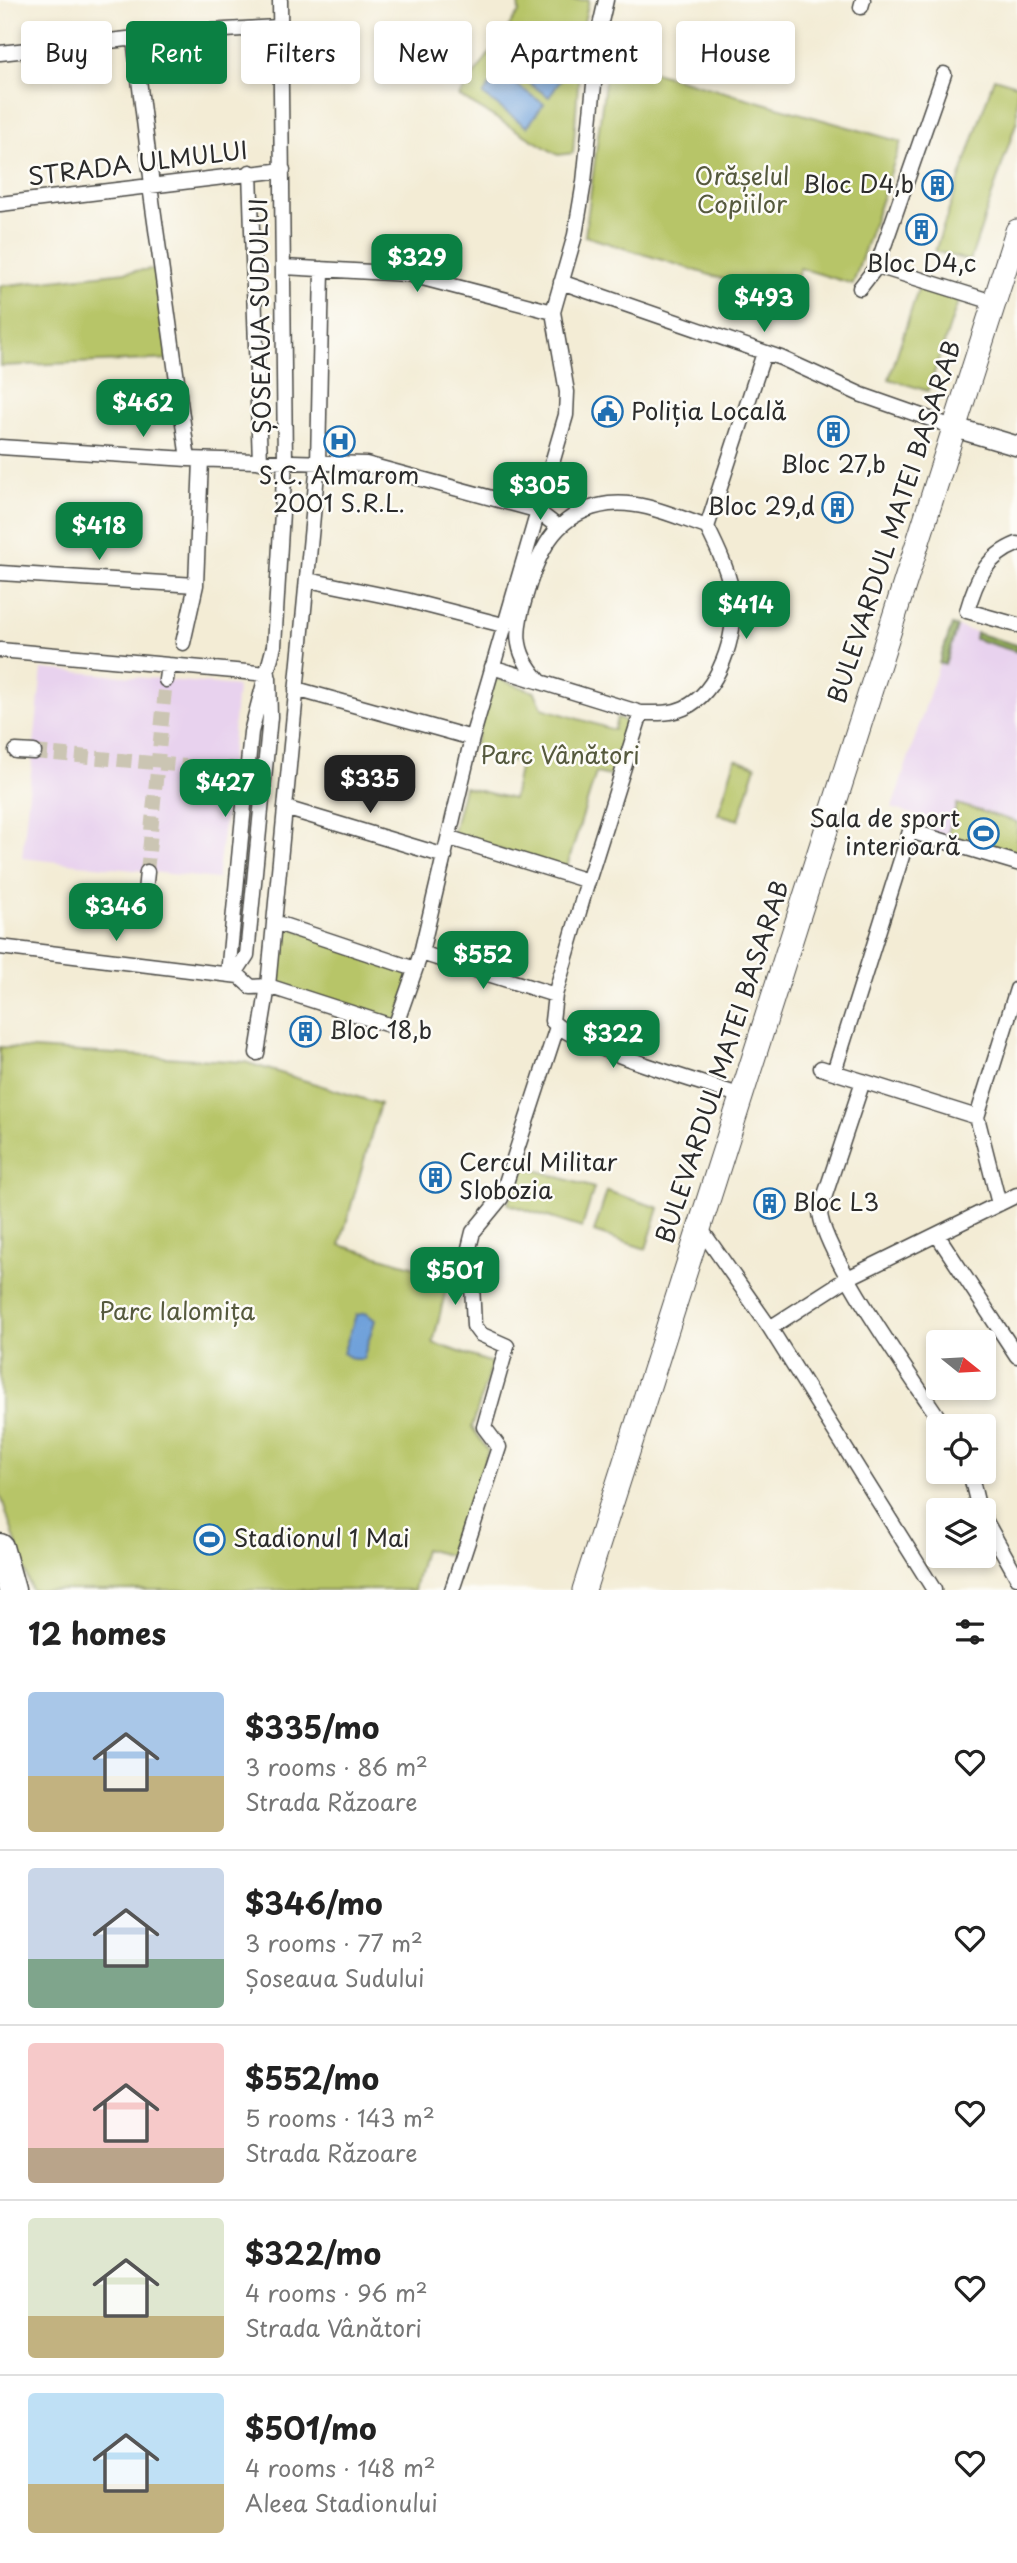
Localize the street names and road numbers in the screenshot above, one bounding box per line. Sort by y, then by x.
street label: STRADA ULMULUI [26,131,250,193]
street label: ȘOSEAUA SUDULUI [239,198,279,434]
street label: BULEVARDUL MATEI BASARAB [817,335,969,707]
street label: BULEVARDUL MATEI BASARAB [645,875,797,1247]

